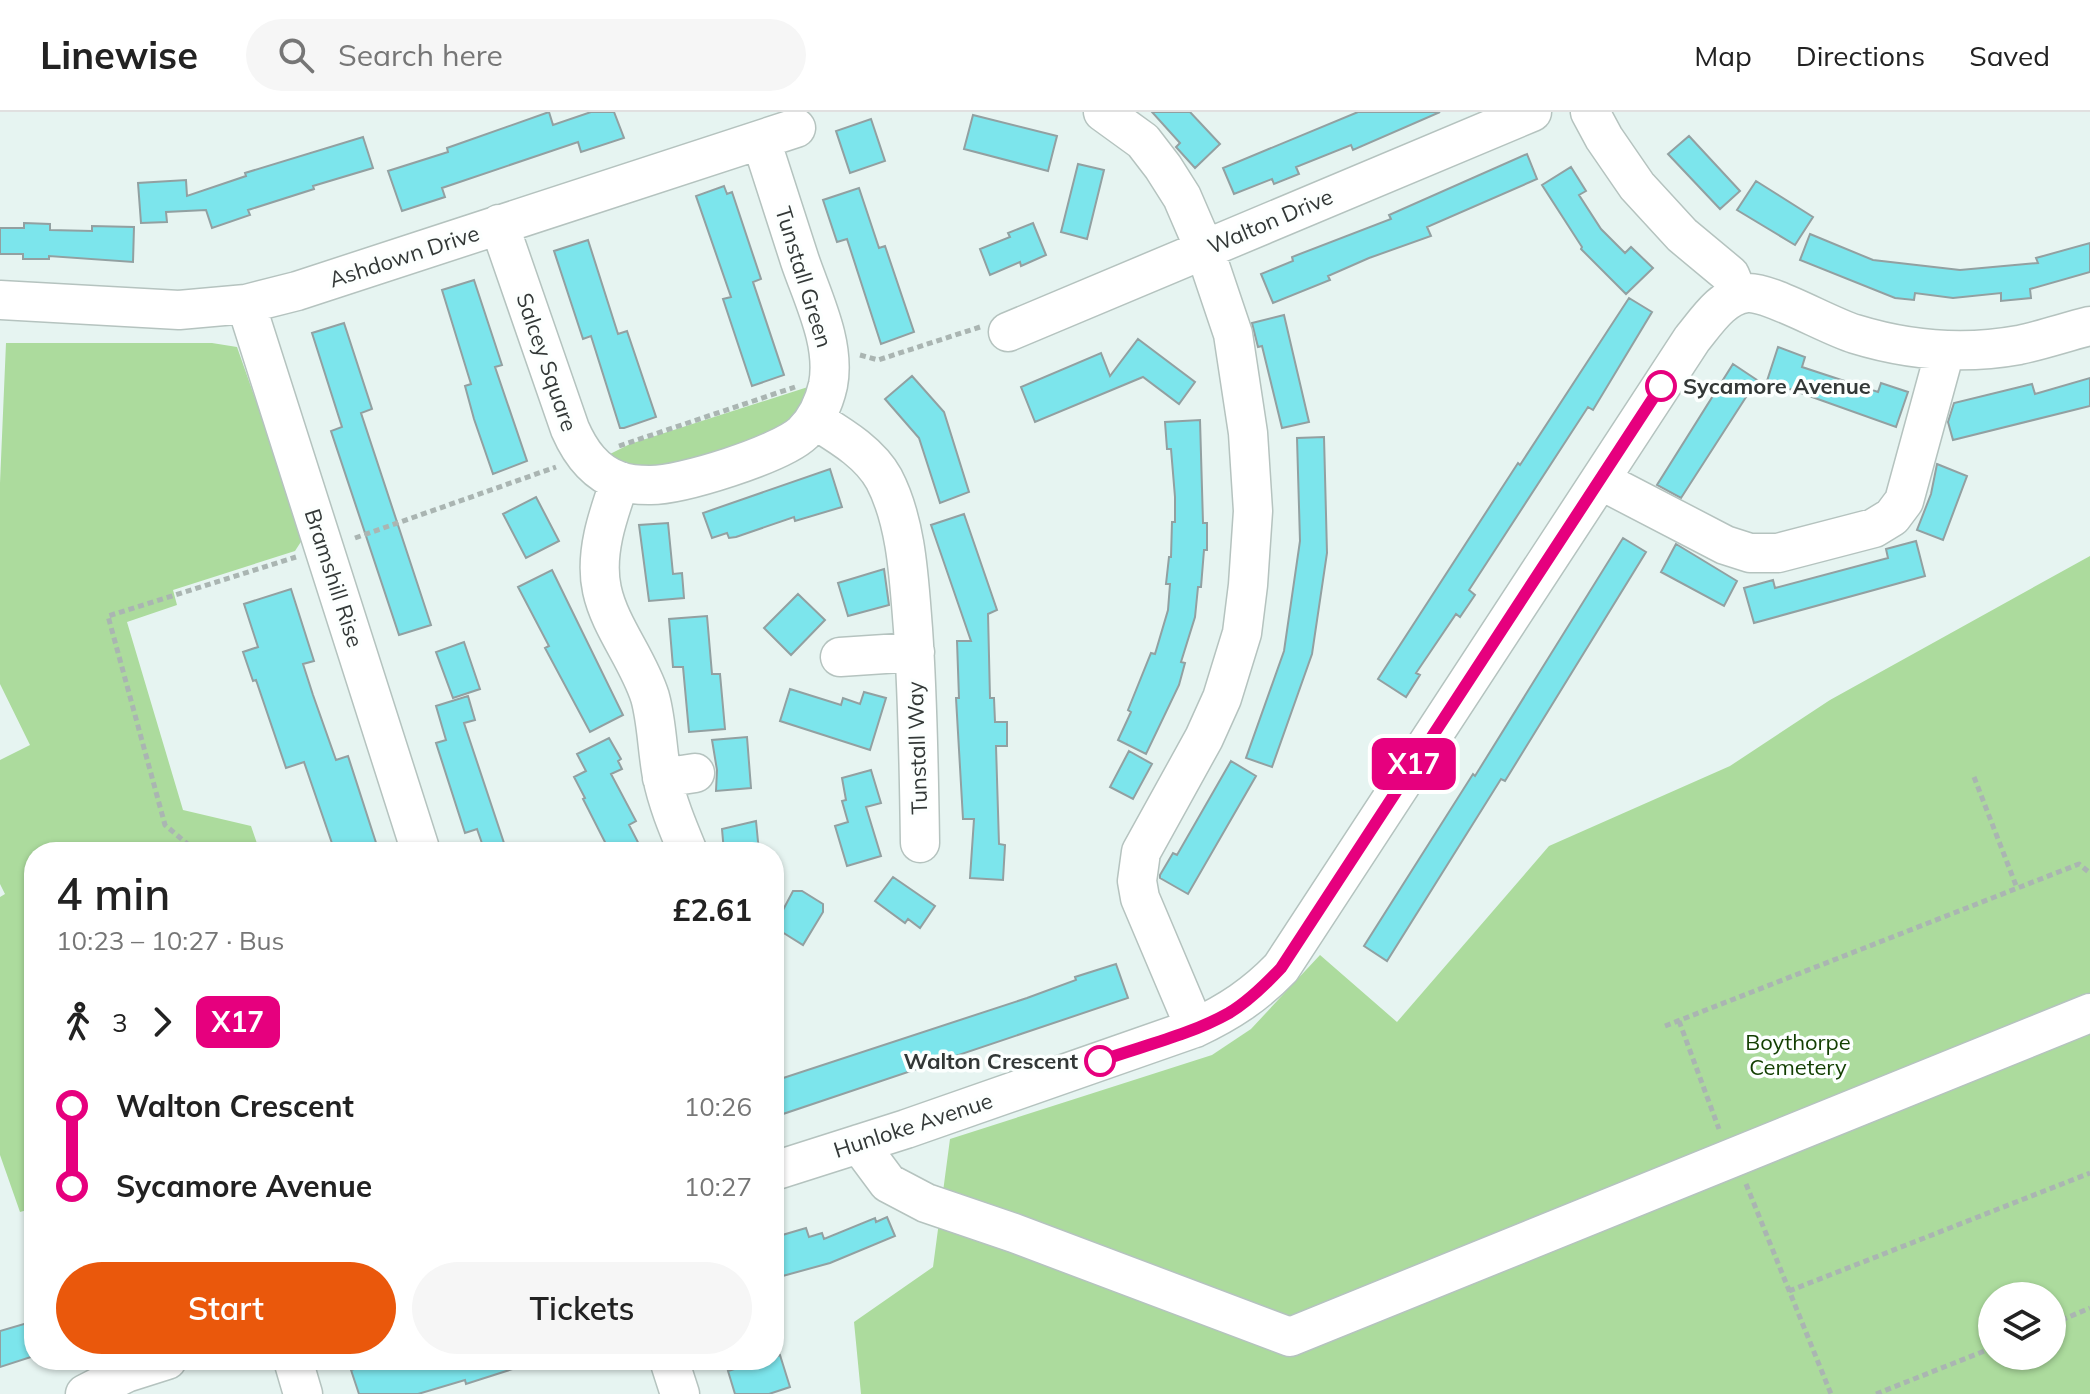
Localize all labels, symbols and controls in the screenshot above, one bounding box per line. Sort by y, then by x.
search box [246,19,806,91]
text: Linewise [40,31,198,79]
icon: search [274,33,318,77]
text: Search here [338,36,503,74]
text: Map [1694,38,1752,73]
text: Directions [1796,38,1925,73]
text: Saved [1969,38,2050,73]
street label: Walton Drive [1203,182,1337,260]
street label: Tunstall Green [769,203,839,351]
street label: Ashdown Drive [325,219,483,293]
street label: Salcey Square [510,289,584,435]
marker: Sycamore Avenue [1646,371,1676,401]
place label: Sycamore Avenue [1683,372,1871,400]
street label: Bramshill Rise [298,505,370,651]
street label: Tunstall Way [901,681,933,815]
line badge: X17 [1368,738,1460,790]
text: X17 [1388,746,1440,781]
text: 4 min [56,866,170,921]
text: £2.61 [673,891,752,929]
text: 10:23 – 10:27 · Bus [56,924,285,957]
icon: walk [56,1000,100,1044]
icon: forward [140,1000,184,1044]
text: X17 [212,1004,264,1039]
text: 3 [112,1006,128,1039]
park label: Boythorpe Cemetery [1745,1028,1851,1081]
marker: Walton Crescent [1085,1046,1115,1076]
place label: Walton Crescent [904,1047,1078,1075]
street label: Hunloke Avenue [830,1086,996,1164]
text: Walton Crescent [116,1087,354,1125]
text: 10:26 [684,1090,752,1123]
text: Sycamore Avenue [116,1167,372,1205]
text: 10:27 [684,1170,752,1203]
button: Start [56,1262,396,1354]
button: Tickets [412,1262,752,1354]
map controls [1978,1282,2066,1370]
button: layers [1978,1282,2066,1370]

